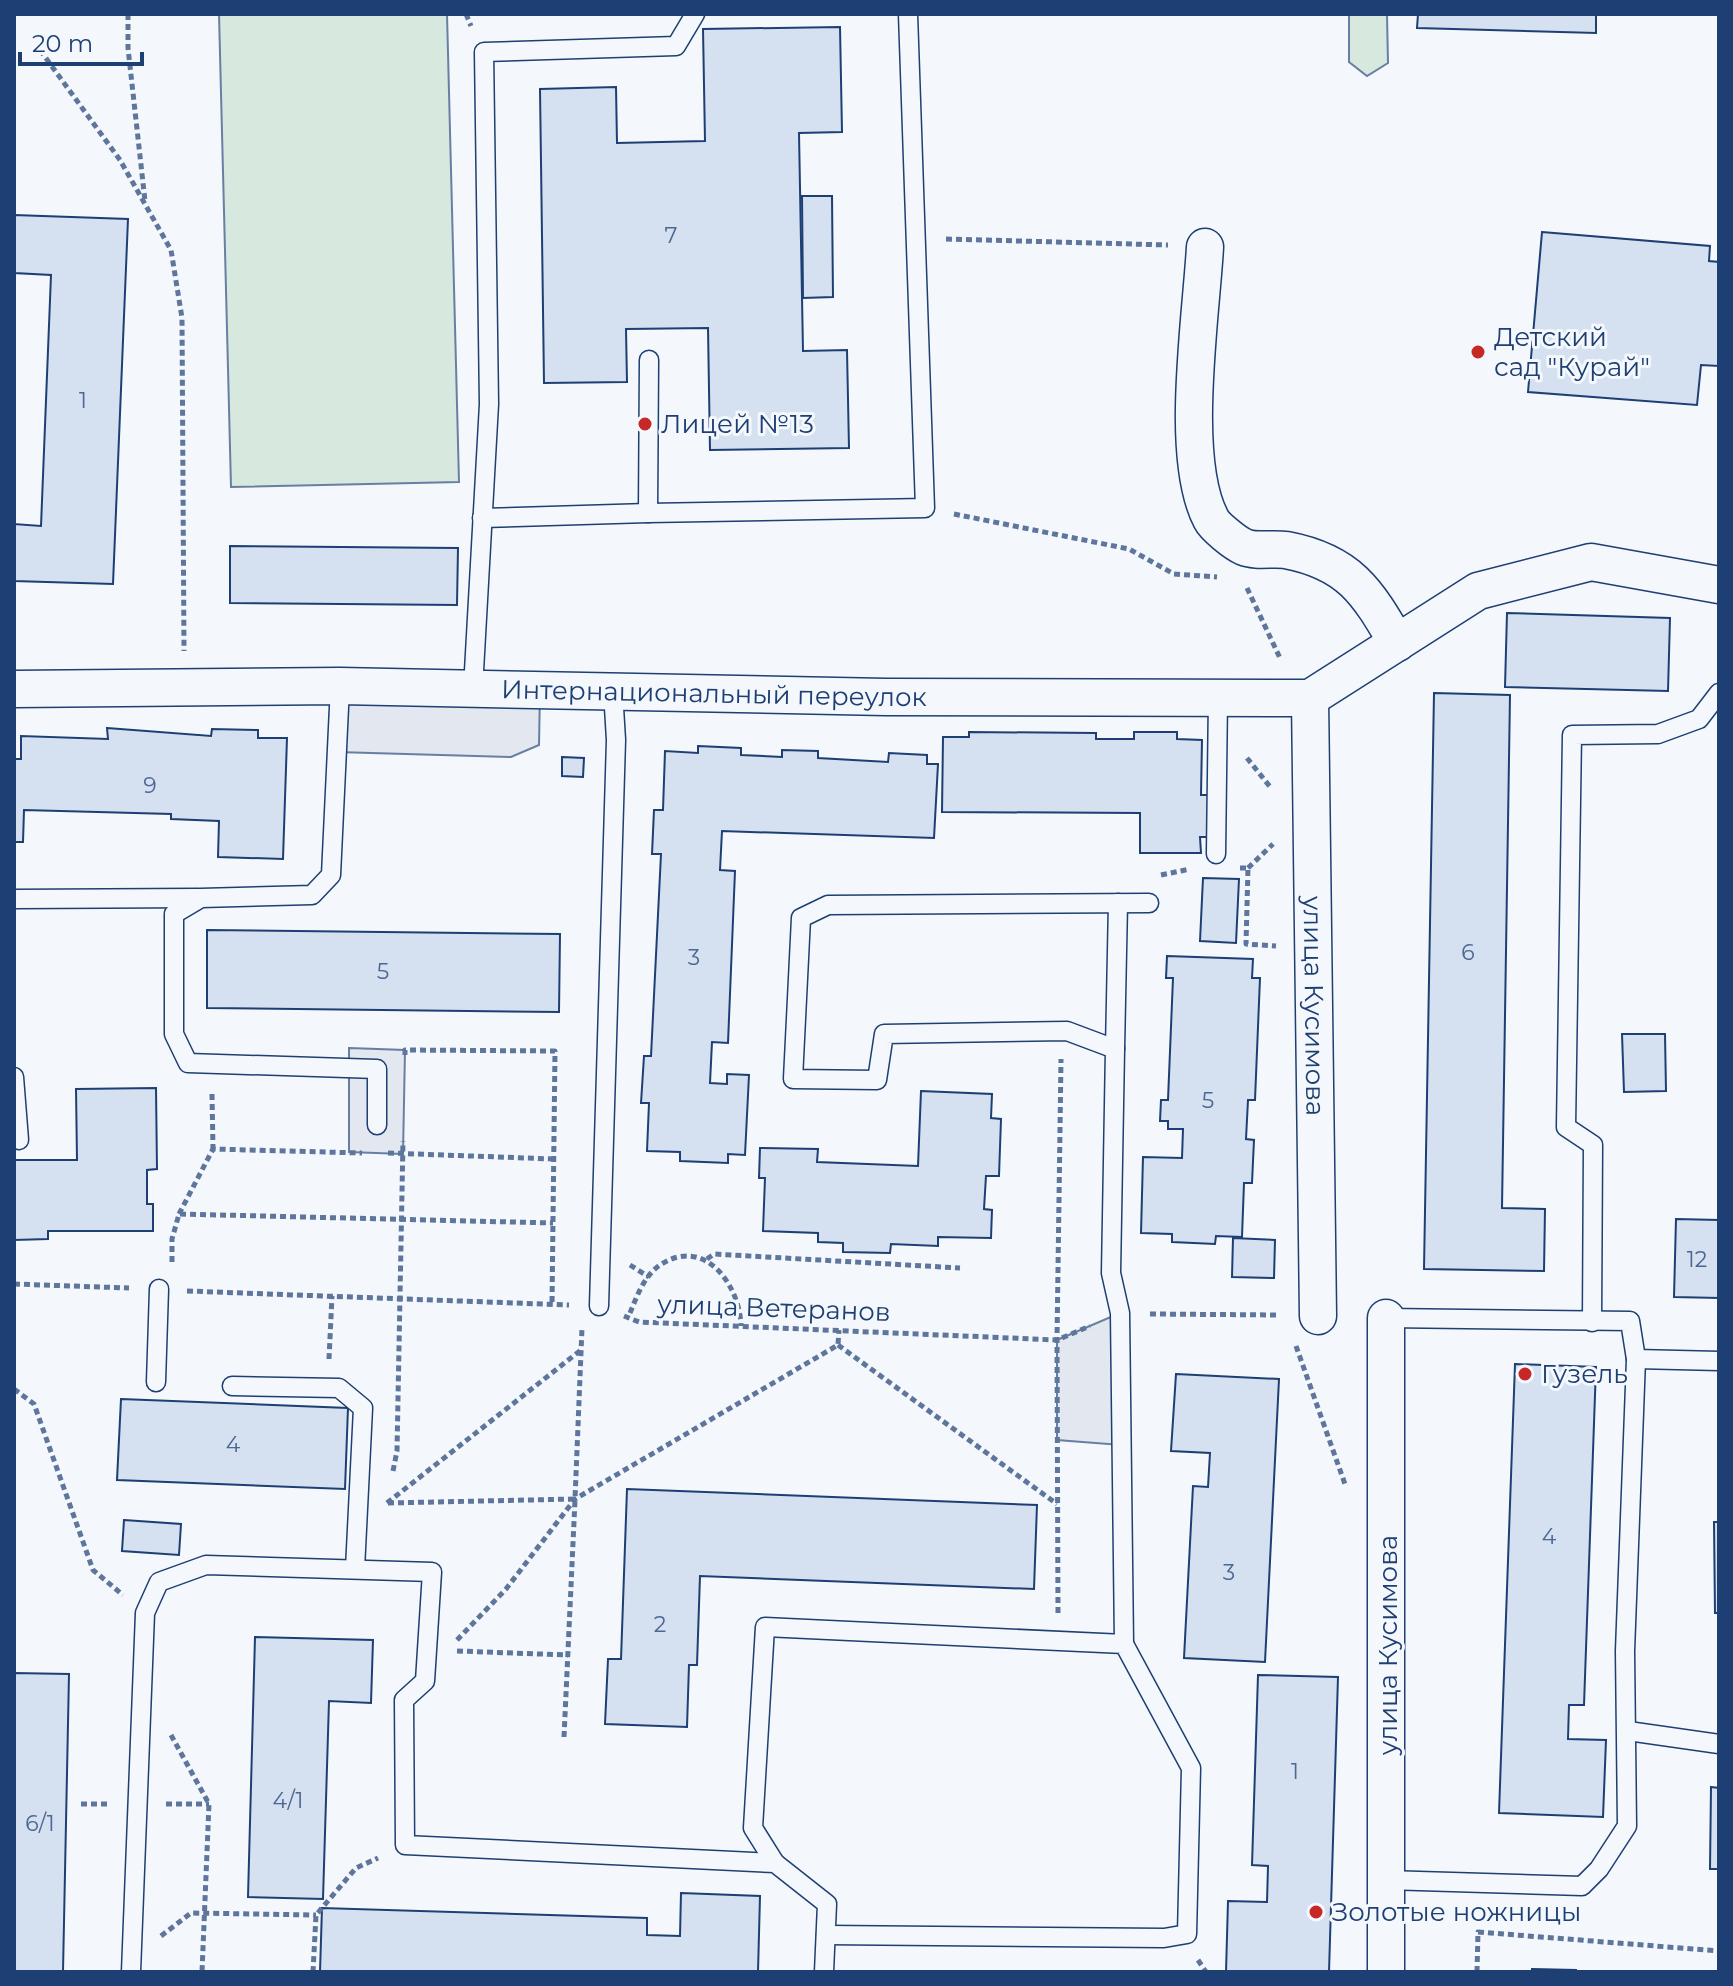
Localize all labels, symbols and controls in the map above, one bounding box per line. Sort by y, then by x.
scale bar [20,16,142,66]
text: 20 m [32,29,93,58]
house number: 7 [665,222,678,249]
place label: Детский сад "Курай" [1494,321,1650,383]
marker: Детский сад "Курай" [1469,343,1487,361]
house number: 1 [79,387,87,414]
place label: Лицей №13 [661,408,814,440]
marker: Лицей №13 [636,415,654,433]
street label: Интернациональный переулок [501,673,927,713]
house number: 9 [143,772,157,799]
street label: улица Кусимова [1297,895,1331,1116]
house number: 6 [1461,939,1475,966]
house number: 3 [688,944,700,971]
house number: 5 [377,958,389,985]
house number: 5 [1202,1087,1214,1114]
house number: 12 [1687,1246,1707,1273]
street label: улица Ветеранов [656,1288,891,1328]
place label: Гузель [1541,1358,1628,1390]
marker: Гузель [1516,1365,1534,1383]
house number: 4 [226,1431,241,1458]
house number: 4 [1542,1523,1557,1550]
street label: улица Кусимова [1372,1535,1404,1756]
house number: 3 [1223,1559,1235,1586]
house number: 2 [654,1611,666,1638]
house number: 1 [1291,1758,1299,1785]
house number: 4/1 [272,1787,304,1814]
house number: 6/1 [25,1810,55,1837]
place label: Золотые ножницы [1332,1896,1581,1928]
marker: Золотые ножницы [1307,1903,1325,1921]

